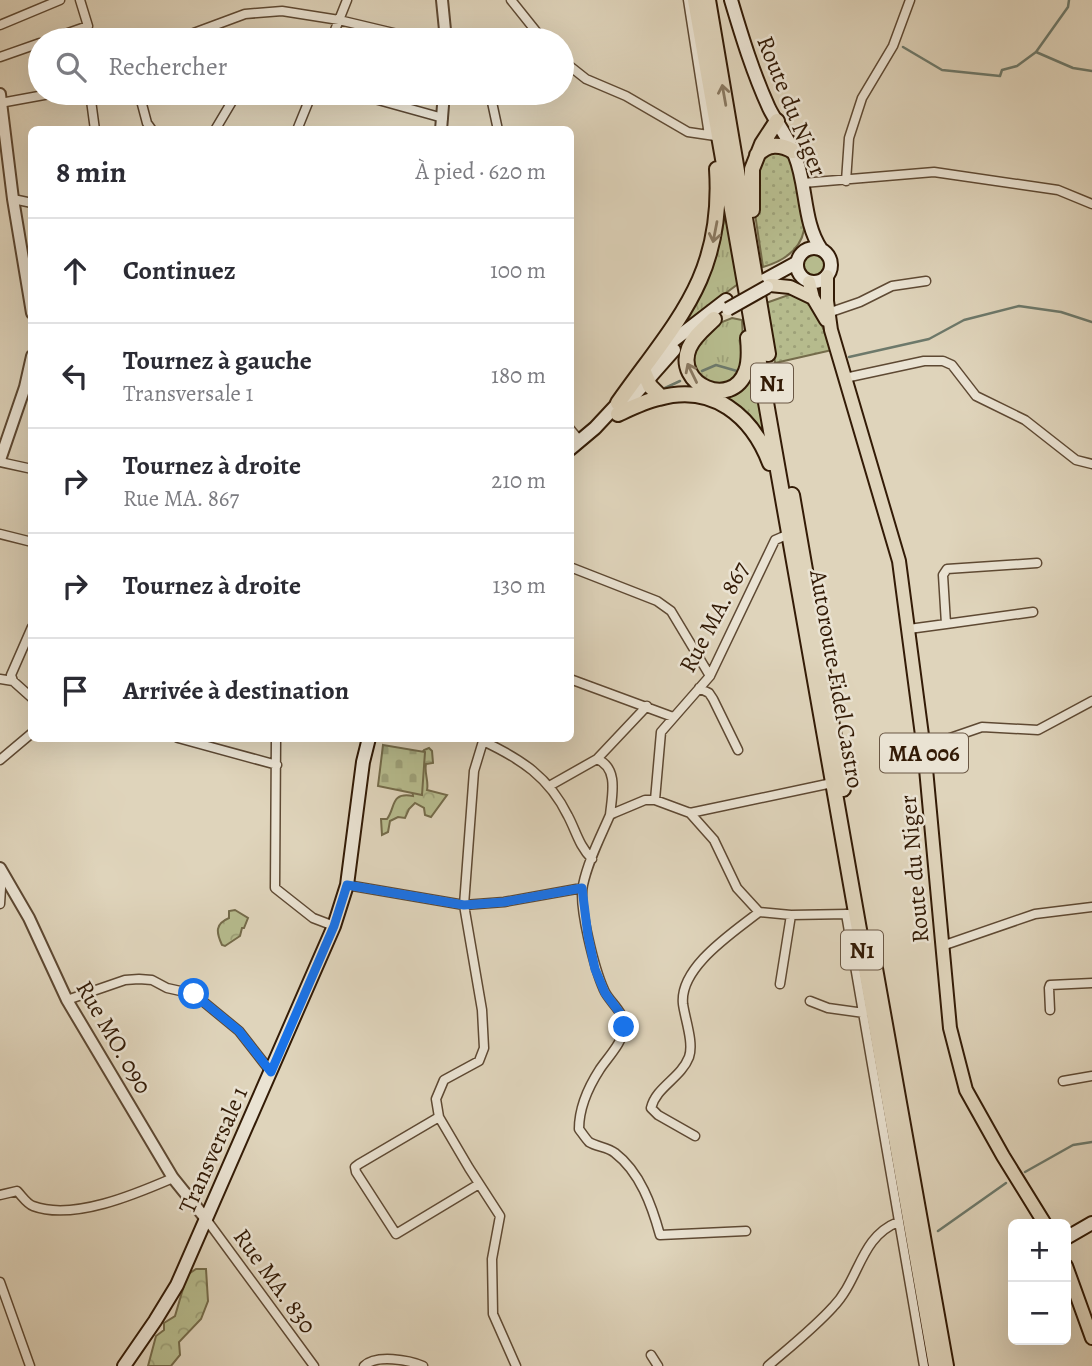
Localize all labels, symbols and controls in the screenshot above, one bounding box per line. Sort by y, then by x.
search box [28,28,574,105]
street label: Route du Niger [749,31,835,181]
icon: search [52,48,90,86]
text: Rechercher [108,49,228,84]
one-way arrow [717,84,730,107]
text: 8 min [56,152,126,192]
text: À pied · 620 m [416,156,546,187]
one-way arrow [707,220,721,243]
icon: ahead [56,252,94,290]
text: Continuez [123,253,236,288]
text: 100 m [490,255,546,286]
text: Tournez à gauche [123,343,312,378]
icon: left [56,357,94,395]
text: 180 m [491,360,546,391]
one-way arrow [685,362,698,383]
road number: N1 [751,364,793,402]
text: Transversale 1 [123,378,253,409]
text: Tournez à droite [123,448,301,483]
icon: right [56,462,94,500]
text: 210 m [491,465,546,496]
text: Rue MA. 867 [123,483,239,514]
street label: Rue MA. 867 [671,555,757,678]
street label: Autoroute Fidel Castro [802,566,872,791]
icon: right [56,567,94,605]
text: Tournez à droite [123,568,301,603]
text: 130 m [493,570,546,601]
icon: arrive [56,672,94,710]
text: Arrivée à destination [123,673,349,708]
road number: MA 006 [880,734,968,772]
street label: Route du Niger [892,794,936,944]
road number: N1 [841,931,883,970]
street label: Rue MO. 090 [69,974,159,1100]
route start [178,978,209,1009]
route end [608,1011,639,1042]
street label: Transversale 1 [171,1081,255,1219]
map controls [1008,1219,1071,1345]
button: + [1008,1219,1071,1282]
street label: Rue MA. 830 [226,1222,324,1340]
button: − [1008,1282,1071,1345]

